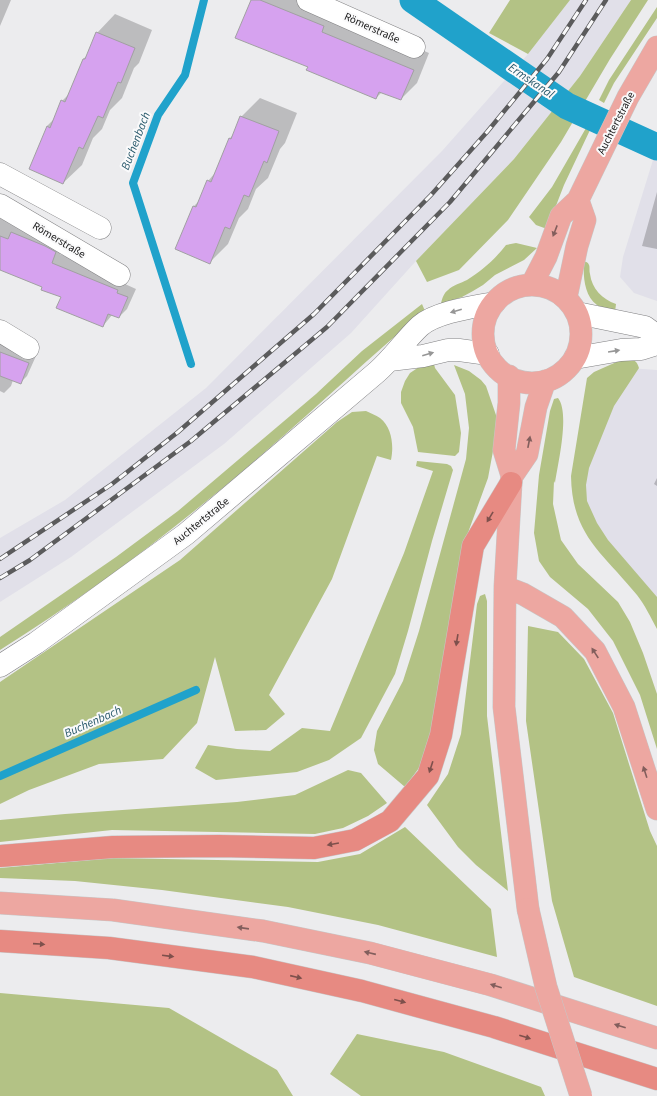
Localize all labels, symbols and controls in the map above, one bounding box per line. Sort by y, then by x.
street label: Römerstraße [342,9,403,47]
water label: Ermskanal [505,59,557,103]
street label: Auchtertstraße [594,89,638,157]
water label: Buchenbach [117,109,155,173]
street label: Römerstraße [30,218,89,262]
one-way arrow [552,225,558,236]
one-way arrow [450,308,462,314]
one-way arrow [607,348,620,354]
one-way arrow [422,351,434,357]
one-way arrow [527,436,533,448]
street label: Auchtertstraße [170,493,233,548]
one-way arrow [487,511,494,523]
one-way arrow [454,634,460,646]
one-way arrow [592,647,599,659]
water label: Buchenbach [62,702,124,742]
one-way arrow [428,762,434,774]
one-way arrow [642,766,648,778]
one-way arrow [327,841,339,847]
one-way arrow [237,925,249,931]
one-way arrow [33,940,45,947]
one-way arrow [364,950,377,956]
one-way arrow [162,953,174,959]
one-way arrow [290,974,303,980]
one-way arrow [490,983,502,989]
one-way arrow [394,999,406,1005]
one-way arrow [614,1022,626,1028]
one-way arrow [519,1034,531,1040]

